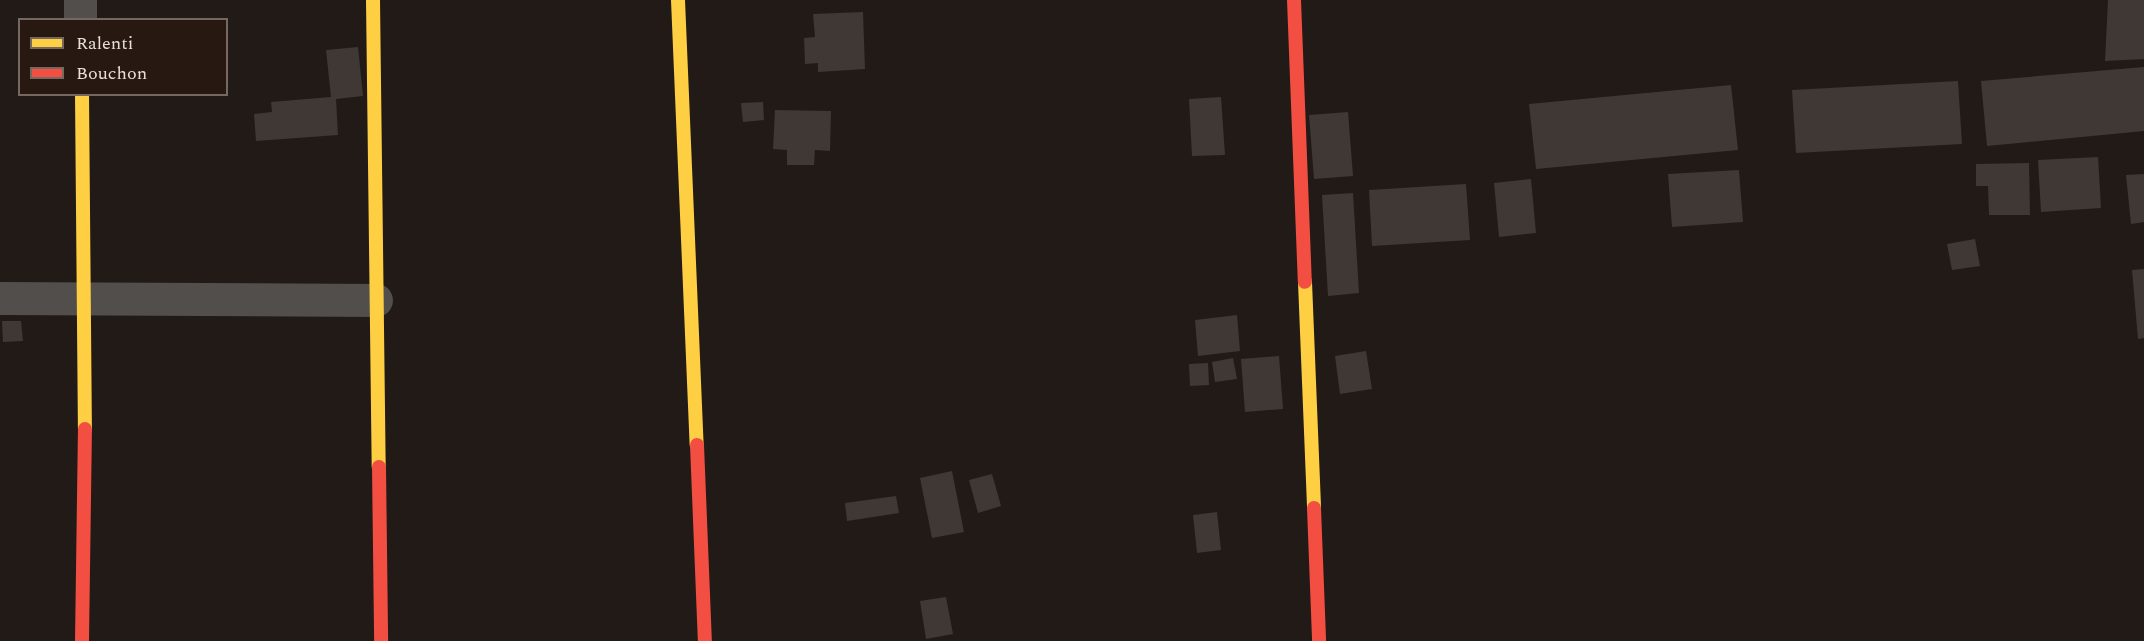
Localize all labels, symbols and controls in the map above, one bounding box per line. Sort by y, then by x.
legend [18,18,228,96]
text: Ralenti [76,30,133,57]
text: Bouchon [76,60,147,87]

